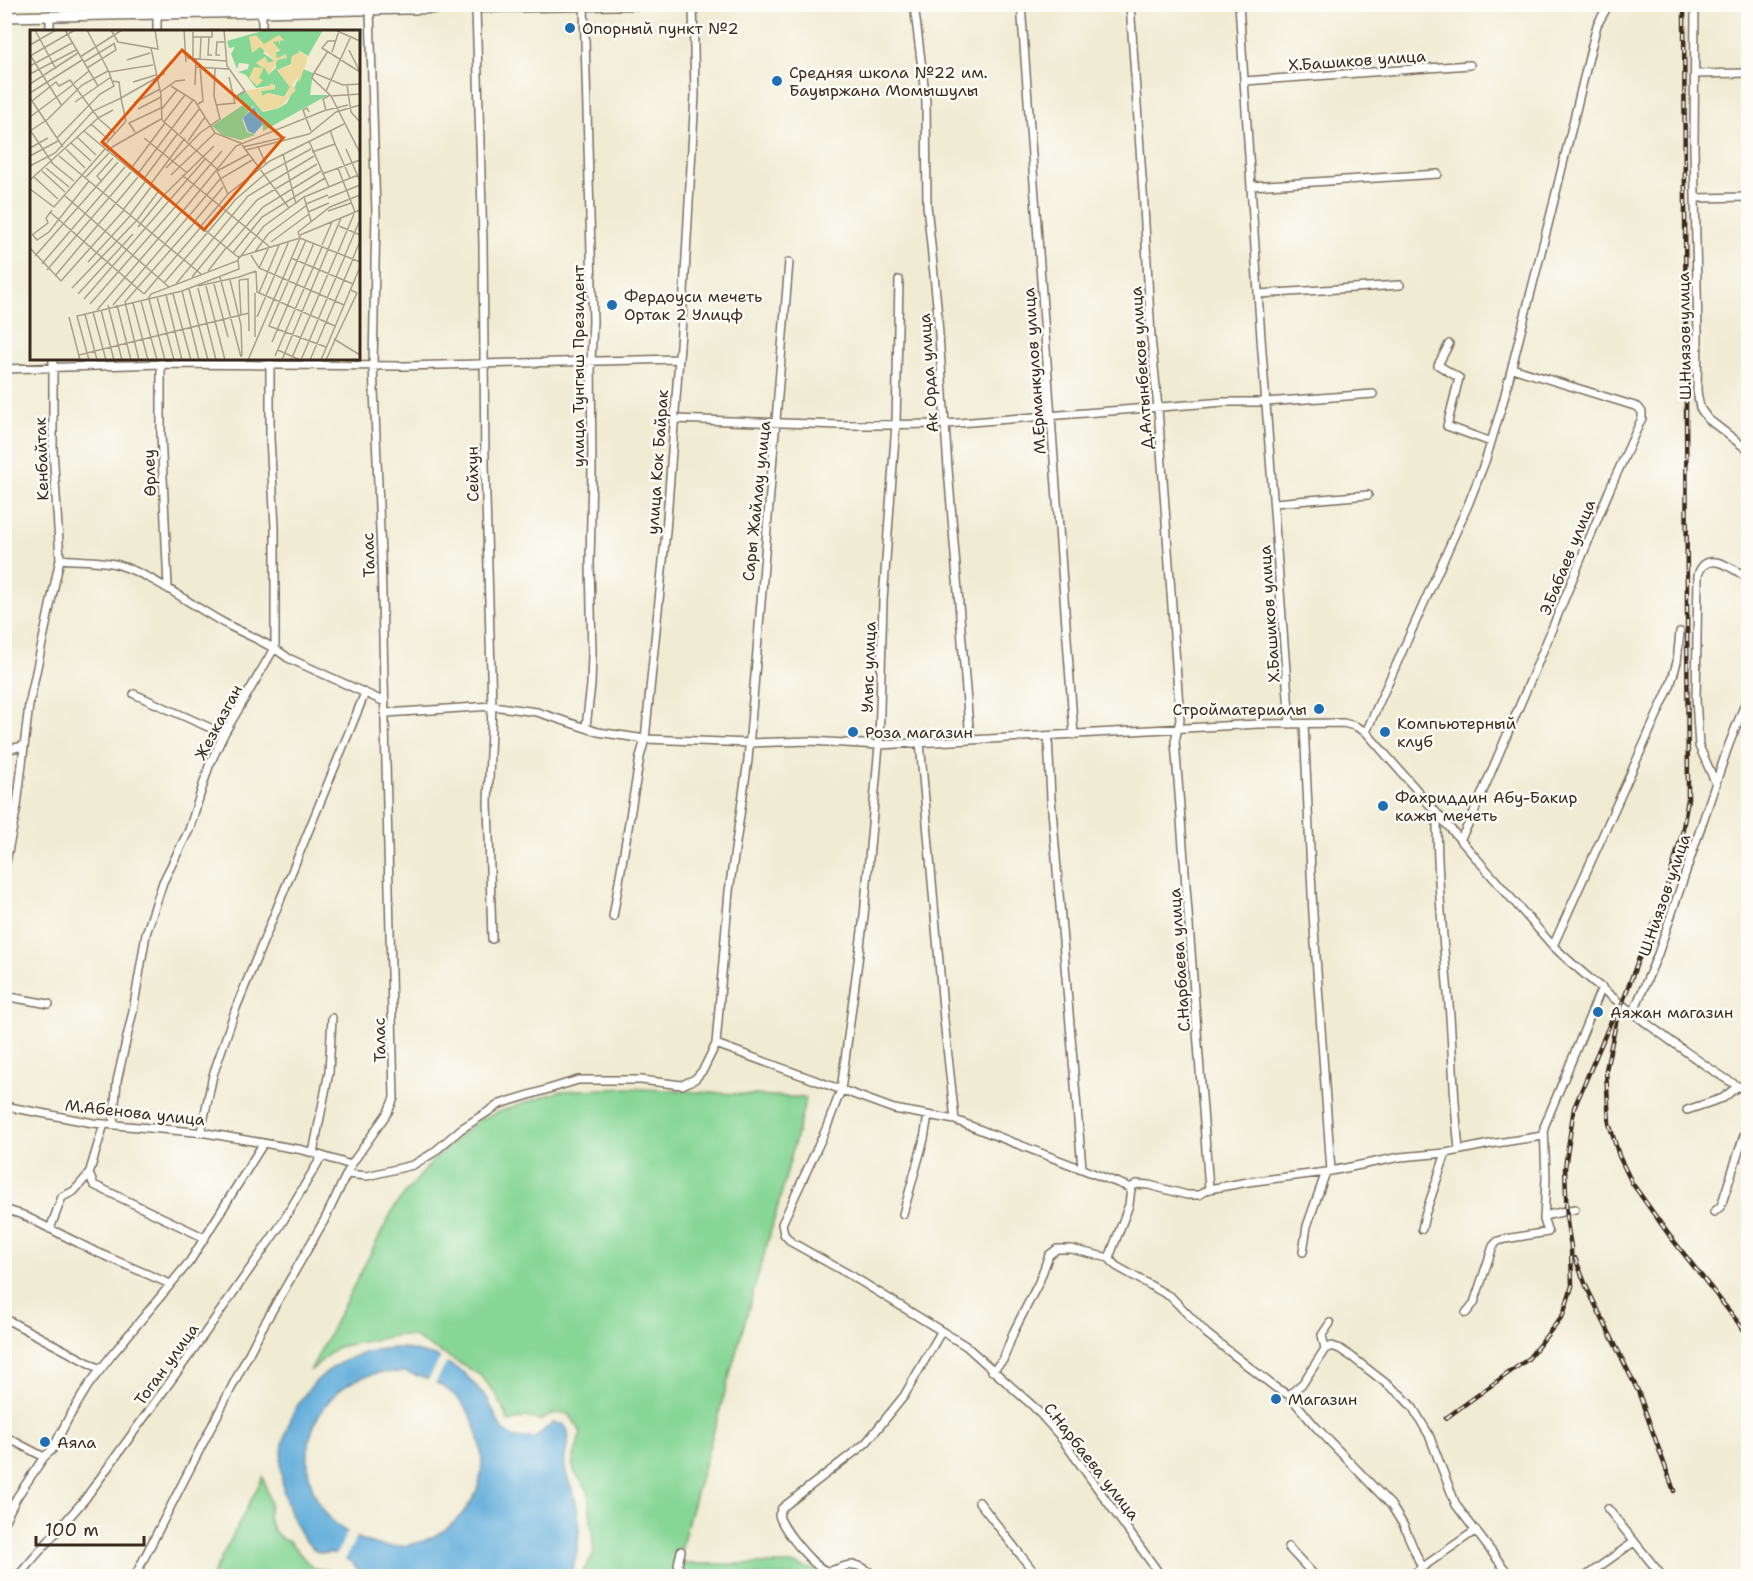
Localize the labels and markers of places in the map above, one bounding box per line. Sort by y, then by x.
place label: Опорный пункт №2 [582,18,739,39]
marker: Опорный пункт №2 [563,21,577,35]
place label: Средняя школа №22 им. Бауыржана Момышулы [789,62,988,101]
marker: Средняя школа №22 им. Бауыржана Момышулы [770,74,784,88]
place label: Фердоуси мечеть Ортак 2 Улицф [624,286,762,325]
marker: Фердоуси мечеть Ортак 2 Улицф [605,298,619,312]
place label: Стройматериалы [1173,699,1307,720]
marker: Стройматериалы [1312,702,1326,716]
place label: Компьютерный клуб [1397,713,1516,752]
place label: Роза магазин [865,722,973,743]
marker: Роза магазин [846,725,860,739]
marker: Компьютерный клуб [1378,725,1392,739]
place label: Фахриддин Абу-Бакир кажы мечеть [1395,787,1577,826]
marker: Фахриддин Абу-Бакир кажы мечеть [1376,799,1390,813]
place label: Аяжан магазин [1610,1002,1733,1023]
marker: Аяжан магазин [1591,1005,1605,1019]
place label: Магазин [1288,1389,1357,1410]
marker: Магазин [1269,1392,1283,1406]
place label: Аяла [57,1432,96,1453]
marker: Аяла [38,1435,52,1449]

